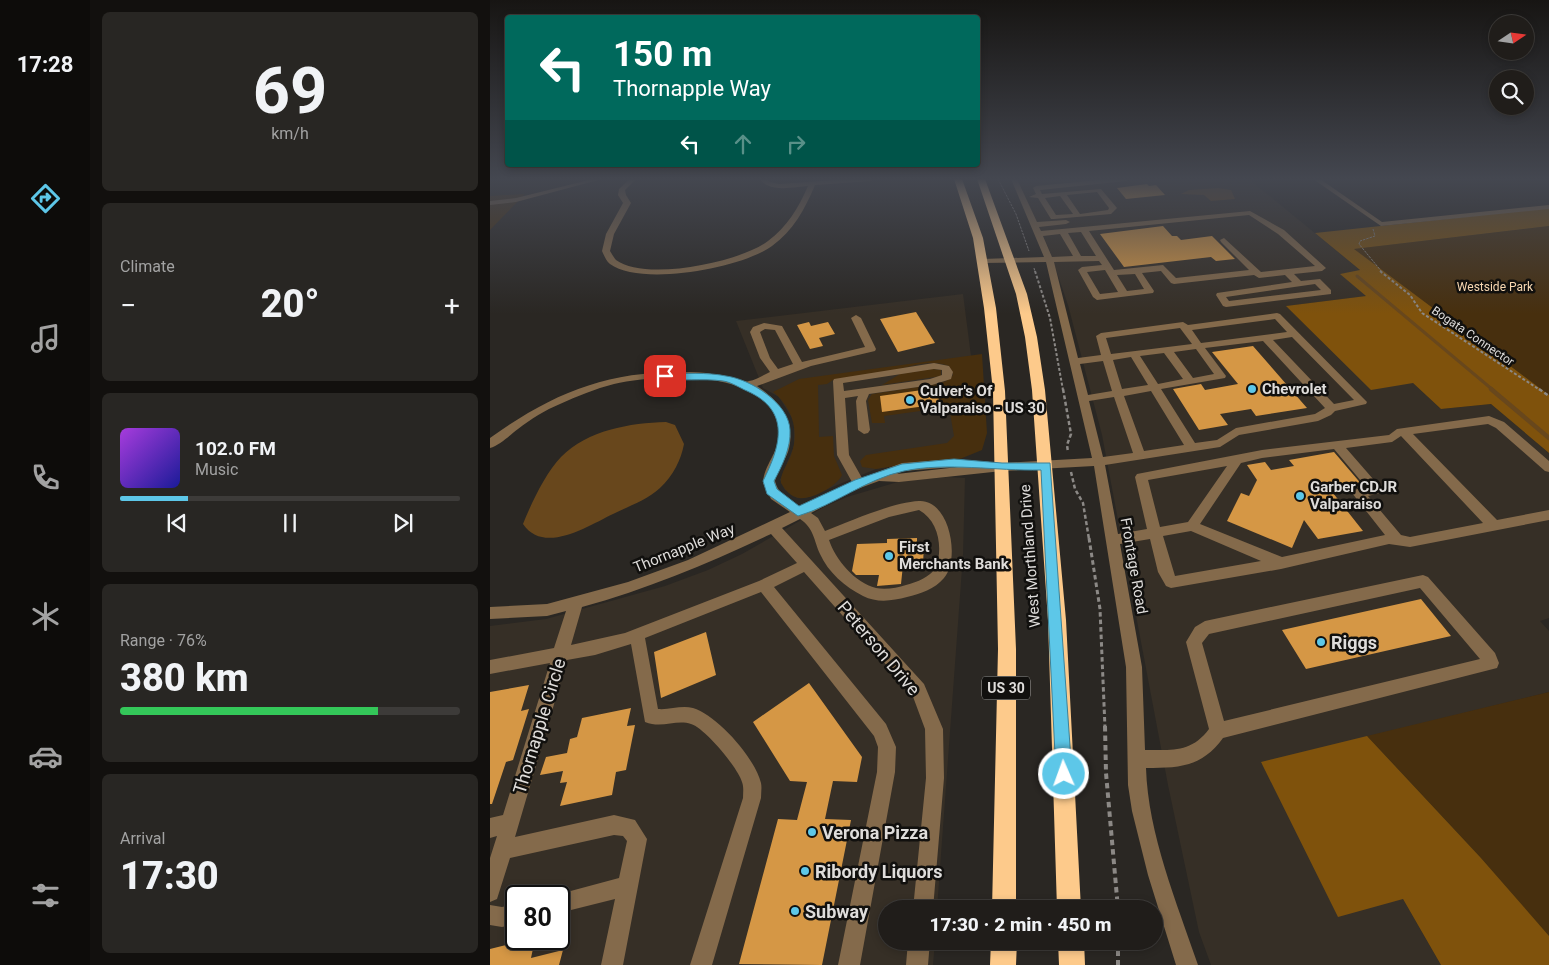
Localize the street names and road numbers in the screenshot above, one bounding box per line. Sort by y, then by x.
street label: Bogata Connector [1429,303,1517,369]
street label: West Morthland Drive [1016,484,1044,628]
street label: Frontage Road [1117,516,1151,616]
street label: Thornapple Way [631,519,737,577]
street label: Peterson Drive [833,597,925,699]
street label: Thornapple Circle [508,656,570,796]
road number: US 30 [982,676,1030,700]

